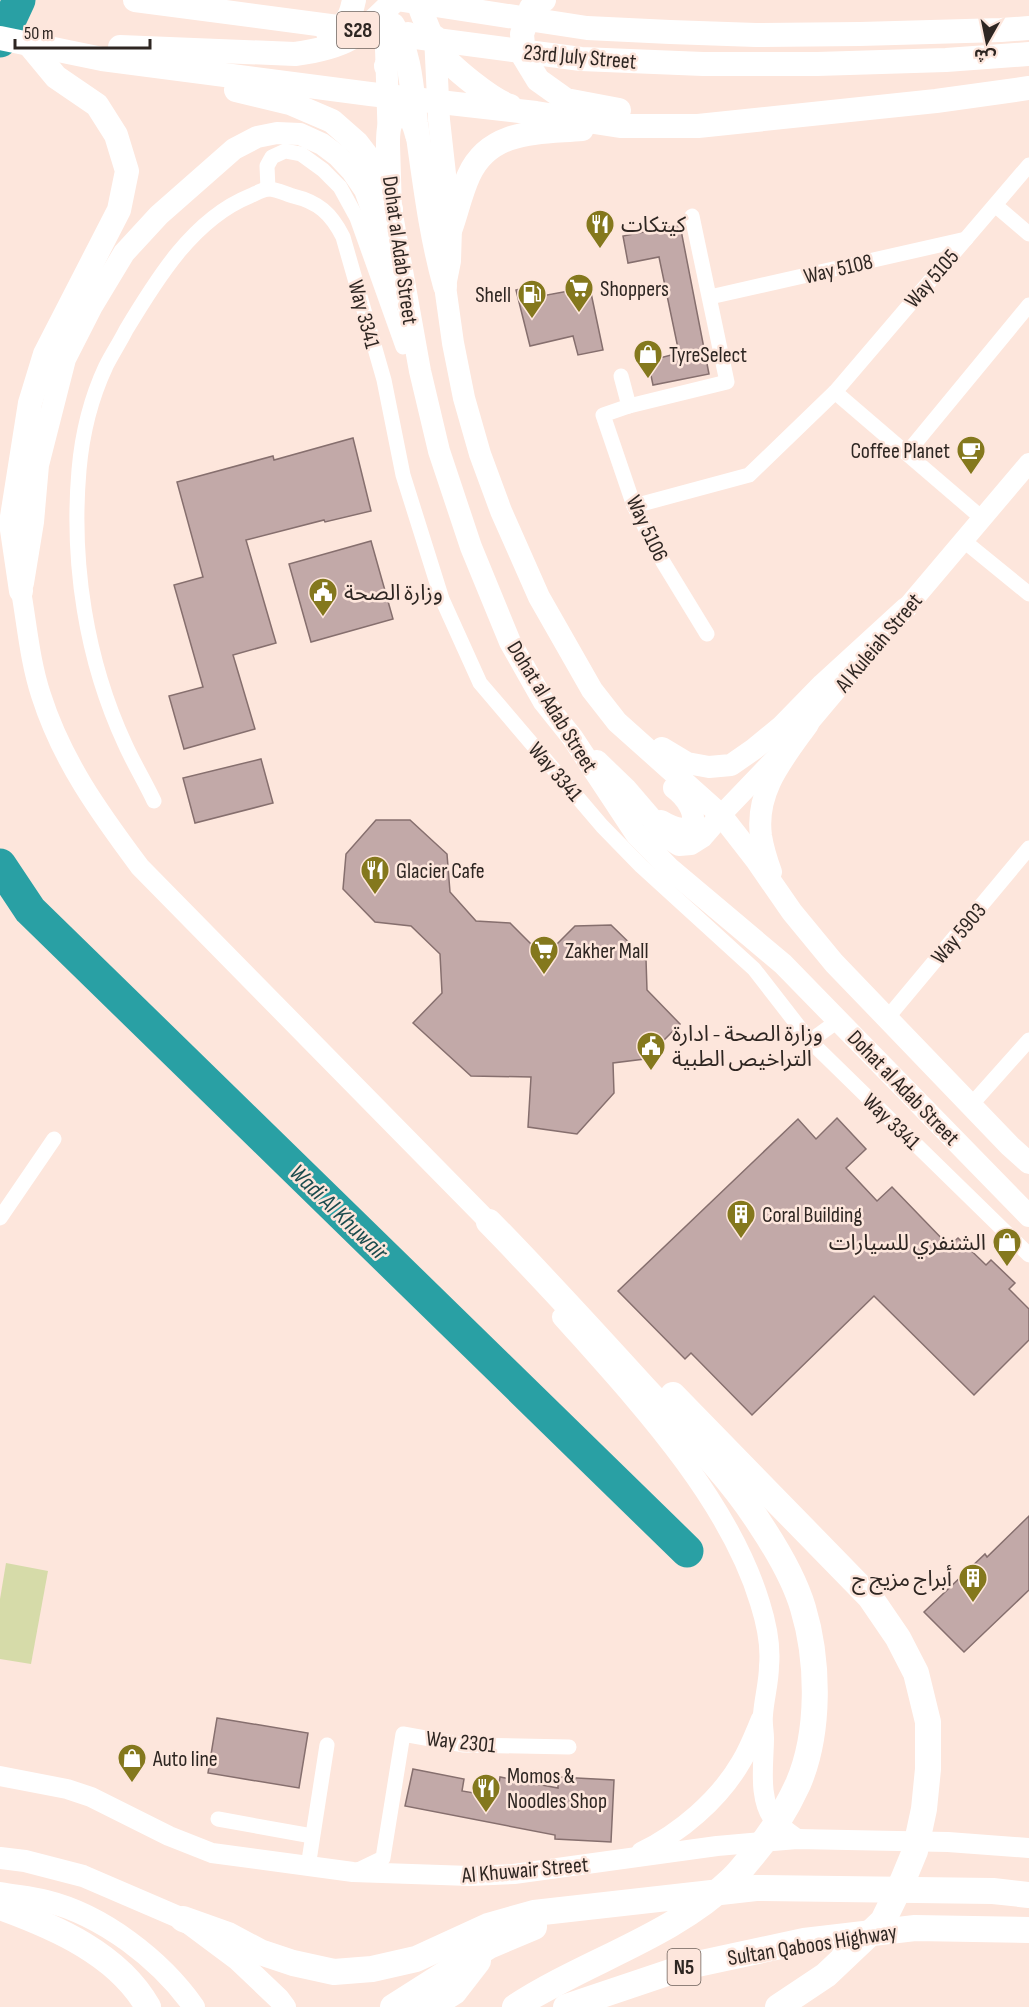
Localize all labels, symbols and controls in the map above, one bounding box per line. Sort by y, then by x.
scale bar [15,12,150,50]
road number: S28 [337,12,379,48]
north arrow [957,12,1017,72]
text: 50 m [24,23,54,44]
street label: 23rd July Street [522,39,638,76]
text: ش [972,44,997,66]
street label: Dohat al Adab Street [376,174,423,327]
restaurant icon: كيتكات [584,208,616,250]
place label: كيتكات [621,212,687,239]
street label: Way 5105 [899,244,965,314]
street label: Way 5108 [801,248,875,290]
supermarket icon: Shoppers [563,272,595,314]
place label: Shoppers [600,276,669,303]
street label: Way 3341 [342,277,386,352]
fuel station icon: Shell [516,278,548,320]
place label: Shell [475,282,511,309]
shop icon: TyreSelect [632,338,664,380]
place label: TyreSelect [669,342,747,369]
cafe icon: Coffee Planet [955,434,987,476]
place label: Coffee Planet [850,438,950,465]
street label: Way 5106 [620,491,674,566]
public building icon: وزارة الصحة [307,576,339,618]
place label: وزارة الصحة [344,580,443,607]
street label: Al Kuleiah Street [829,588,929,699]
street label: Dohat al Adab Street [501,636,603,778]
street label: Way 3341 [522,737,588,807]
restaurant icon: Glacier Cafe [359,854,391,896]
place label: Glacier Cafe [396,858,485,885]
street label: Way 5903 [926,898,993,970]
supermarket icon: Zakher Mall [528,934,560,976]
place label: Zakher Mall [565,938,649,965]
place label: وزارة الصحة - ادارة التراخيص الطبية [672,1021,823,1073]
street label: Dohat al Adab Street [841,1025,965,1152]
public building icon: وزارة الصحة - ادارة التراخيص الطبية [635,1030,667,1072]
street label: Way 3341 [857,1088,926,1156]
water label: Wadi Al Khuwair [283,1158,395,1267]
building icon: Coral Building [725,1198,757,1240]
place label: Coral Building [762,1202,862,1229]
shop icon: الشنفري للسيارات [991,1226,1023,1268]
place label: الشنفري للسيارات [829,1230,986,1259]
building icon: أبراج مزيج ج [957,1562,989,1604]
place label: أبراج مزيج ج [852,1565,952,1595]
street label: Way 2301 [425,1725,497,1760]
shop icon: Auto line [116,1742,148,1784]
place label: Auto line [152,1746,218,1773]
place label: Momos & Noodles Shop [507,1763,607,1815]
restaurant icon: Momos & Noodles Shop [470,1772,502,1814]
street label: Al Khuwair Street [460,1851,590,1890]
street label: Sultan Qaboos Highway [726,1919,899,1972]
road number: N5 [668,1949,700,1985]

